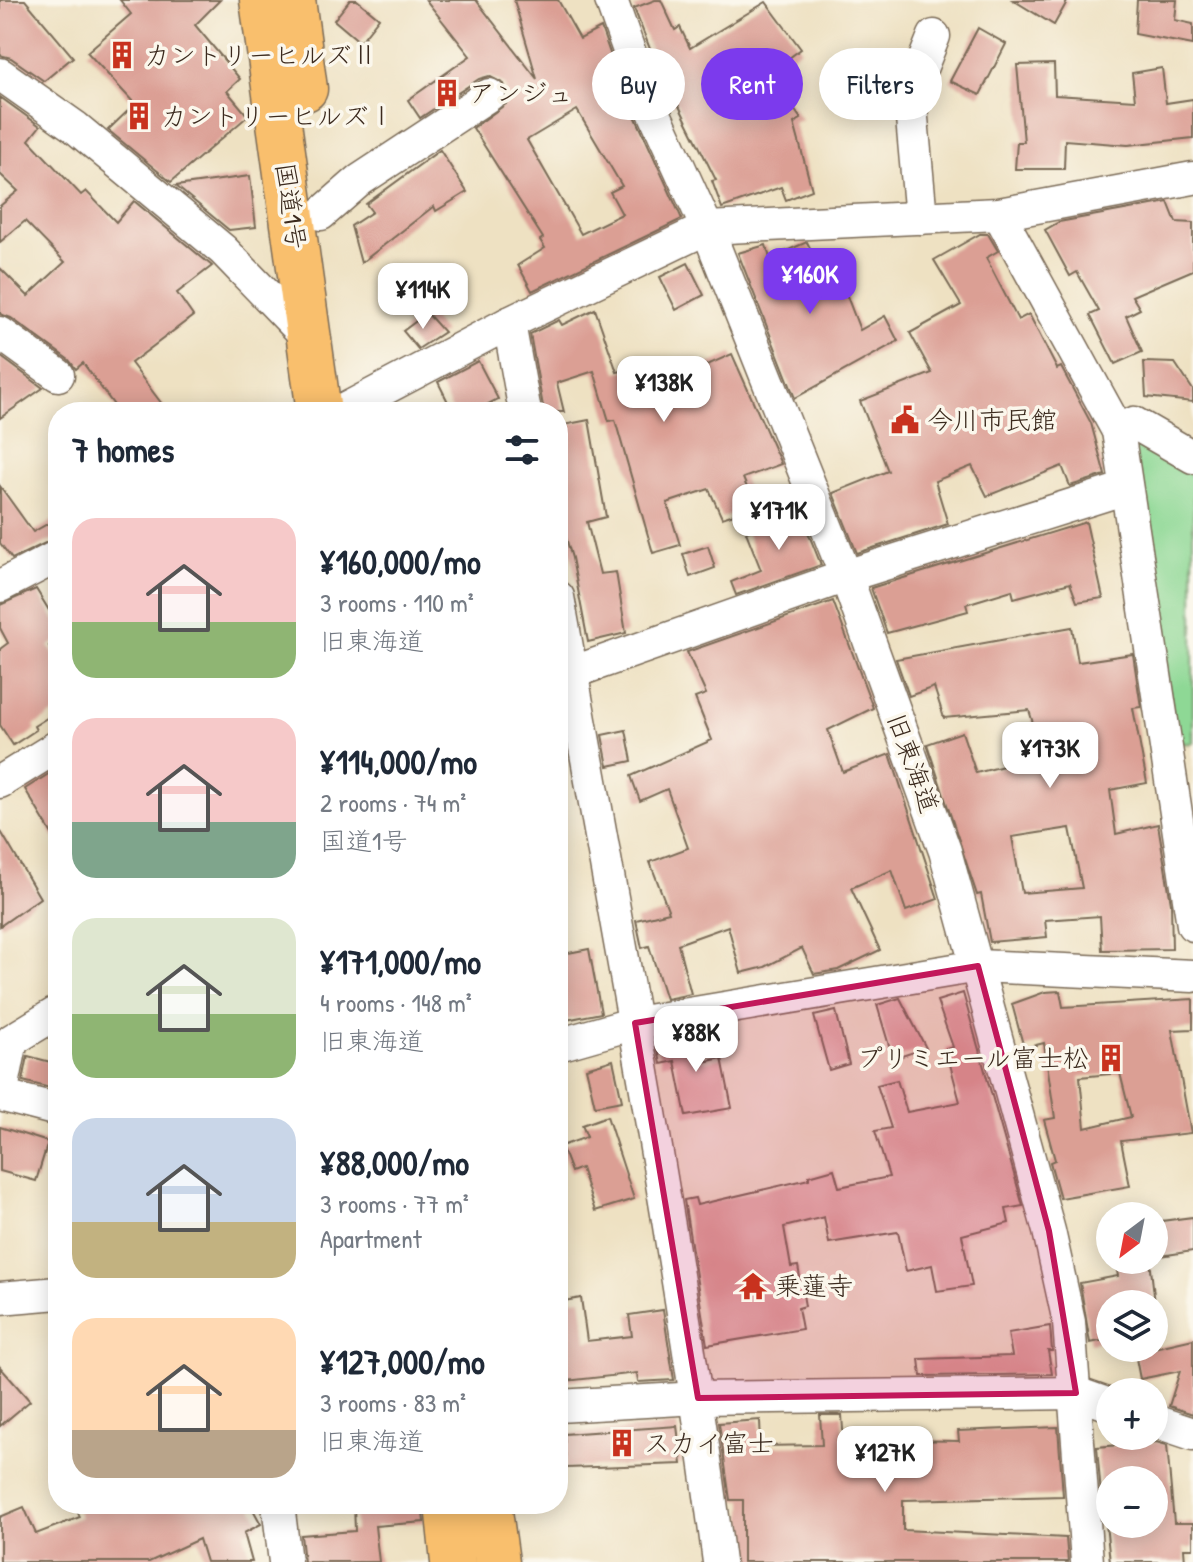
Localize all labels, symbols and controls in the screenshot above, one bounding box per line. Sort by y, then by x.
place label: カントリーヒルズⅡ [144,37,377,72]
building icon: カントリーヒルズⅡ [107,40,137,70]
chip: Buy [592,48,685,120]
chip: Rent [701,48,803,120]
chip: Filters [819,48,942,120]
place label: アンジュ [469,75,573,110]
building icon: アンジュ [432,78,462,108]
place label: カントリーヒルズⅠ [161,98,394,133]
building icon: カントリーヒルズⅠ [124,101,154,131]
street label: 国道1号 [268,160,315,252]
pin: ¥160K [754,248,866,316]
text: ¥160K [781,256,839,291]
pin: ¥114K [367,263,479,331]
text: ¥114K [396,271,450,306]
pin: ¥138K [608,356,720,424]
text: ¥138K [635,364,693,399]
place label: 今川市民館 [927,402,1057,437]
public building icon: 今川市民館 [890,405,920,435]
text: 7 homes [72,427,174,473]
icon: filters [500,428,544,472]
pin: ¥171K [723,484,835,552]
text: ¥171K [750,492,808,527]
text: ¥160,000/mo [320,539,481,585]
icon: home [136,550,232,646]
text: 3 rooms · 110 m² [320,585,474,620]
text: 旧東海道 [320,623,424,658]
street label: 旧東海道 [879,708,948,818]
pin: ¥173K [994,722,1106,790]
text: ¥173K [1020,730,1080,765]
text: ¥114,000/mo [320,739,477,785]
icon: home [136,750,232,846]
text: 2 rooms · 74 m² [320,785,466,820]
text: 国道1号 [320,823,407,858]
text: ¥171,000/mo [320,939,481,985]
icon: home [136,950,232,1046]
text: 4 rooms · 148 m² [320,985,472,1020]
pin: ¥88K [649,1006,743,1074]
text: ¥88K [672,1014,720,1049]
text: 旧東海道 [320,1023,424,1058]
place label: プリミエール富士松 [857,1040,1089,1075]
building icon: プリミエール富士松 [1096,1043,1126,1073]
text: ¥88,000/mo [320,1140,469,1186]
icon: home [136,1150,232,1246]
text: 3 rooms · 77 m² [320,1186,469,1221]
north arrow [1096,1202,1168,1274]
map controls [1096,1202,1168,1538]
text: Apartment [320,1221,422,1256]
place label: 乗蓮寺 [775,1268,853,1303]
temple icon: 乗蓮寺 [738,1271,768,1301]
button: layers [1096,1290,1168,1362]
text: ¥127,000/mo [320,1339,485,1385]
icon: home [136,1350,232,1446]
button: + [1096,1378,1168,1450]
text: 3 rooms · 83 m² [320,1385,466,1420]
text: 旧東海道 [320,1423,424,1458]
place label: スカイ富士 [644,1425,774,1460]
pin: ¥127K [829,1426,941,1494]
building icon: スカイ富士 [607,1428,637,1458]
text: ¥127K [855,1434,915,1469]
button: − [1096,1466,1168,1538]

